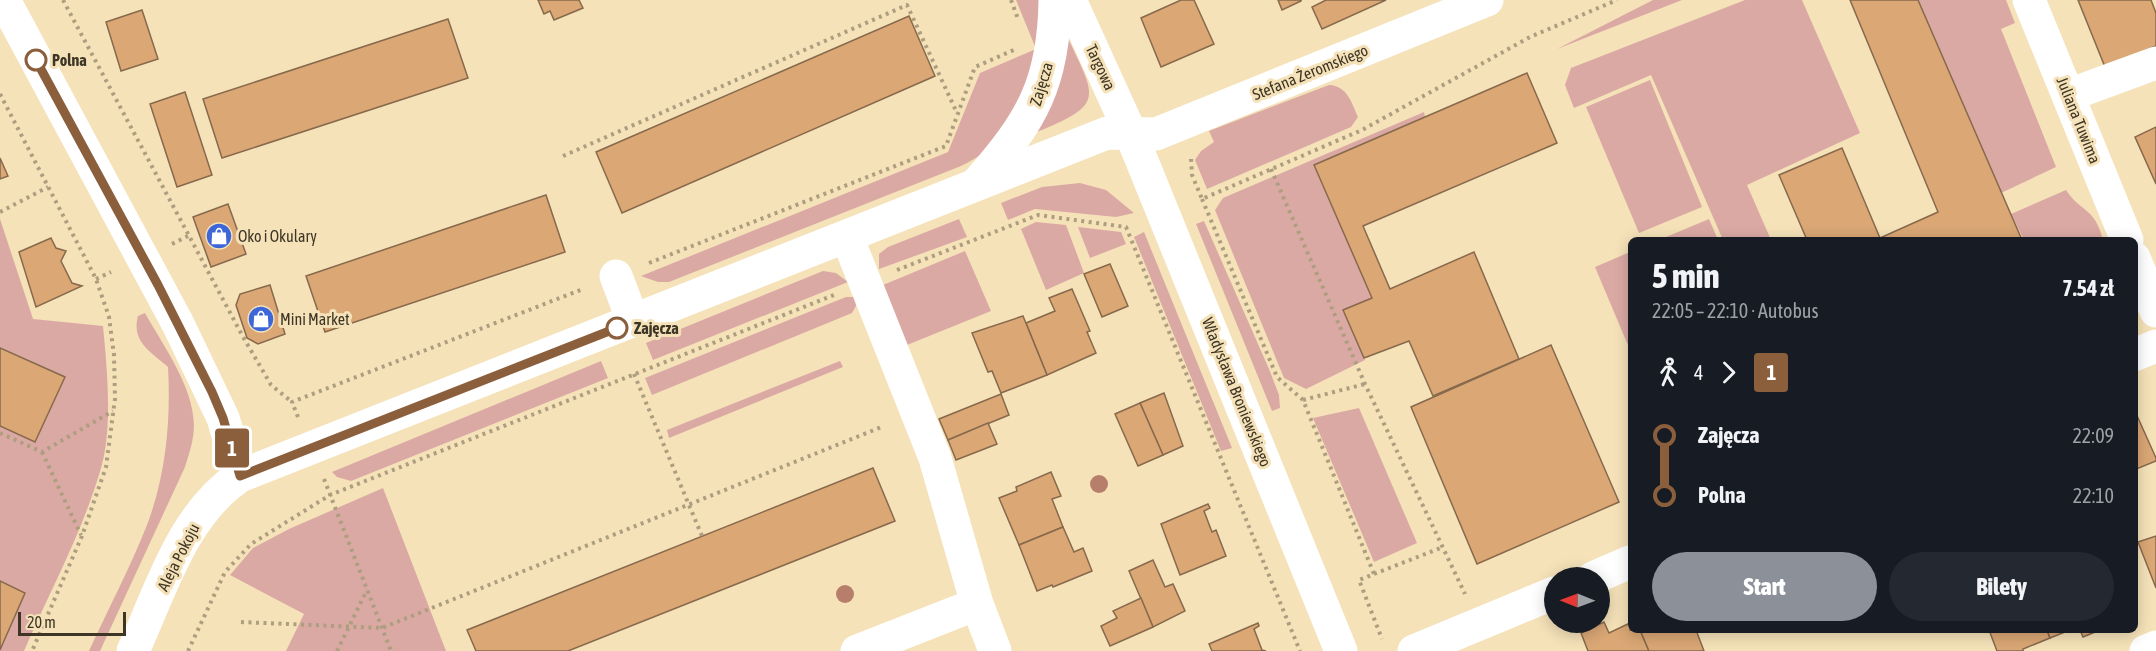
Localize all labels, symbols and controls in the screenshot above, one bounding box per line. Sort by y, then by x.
street label: Targowa [1082,41,1119,93]
street label: Stefana Żeromskiego [1250,41,1371,104]
marker: Polna [25,49,47,71]
place label: Polna [52,51,87,69]
street label: Zajęcza [1026,60,1057,108]
street label: Juliana Tuwima [2053,74,2105,166]
shop icon: Oko i Okulary [204,221,234,251]
place label: Oko i Okulary [238,227,317,246]
text: 5 min [1652,257,1719,295]
text: 7.54 zł [2062,275,2114,301]
text: 22:05 – 22:10 · Autobus [1652,299,1819,322]
shop icon: Mini Market [246,304,276,334]
place label: Mini Market [280,310,350,328]
street label: Władysława Broniewskiego [1198,315,1275,469]
marker: Zajęcza [606,317,628,339]
place label: Zajęcza [634,319,679,337]
icon: walk [1652,356,1685,389]
icon: forward [1712,356,1745,389]
text: 1 [1766,360,1776,384]
text: 4 [1694,361,1703,384]
text: Zajęcza [1698,422,1759,448]
text: 22:09 [2072,424,2114,447]
line badge: 1 [212,428,252,468]
text: 1 [227,436,237,460]
text: Polna [1698,482,1746,508]
text: 22:10 [2073,484,2114,507]
street label: Aleja Pokoju [153,520,204,594]
button: Start [1652,552,1877,621]
button: Bilety [1889,552,2114,621]
north arrow [1544,567,1610,633]
map controls [1544,567,1610,633]
scale bar [18,609,126,636]
text: 20 m [27,613,56,631]

